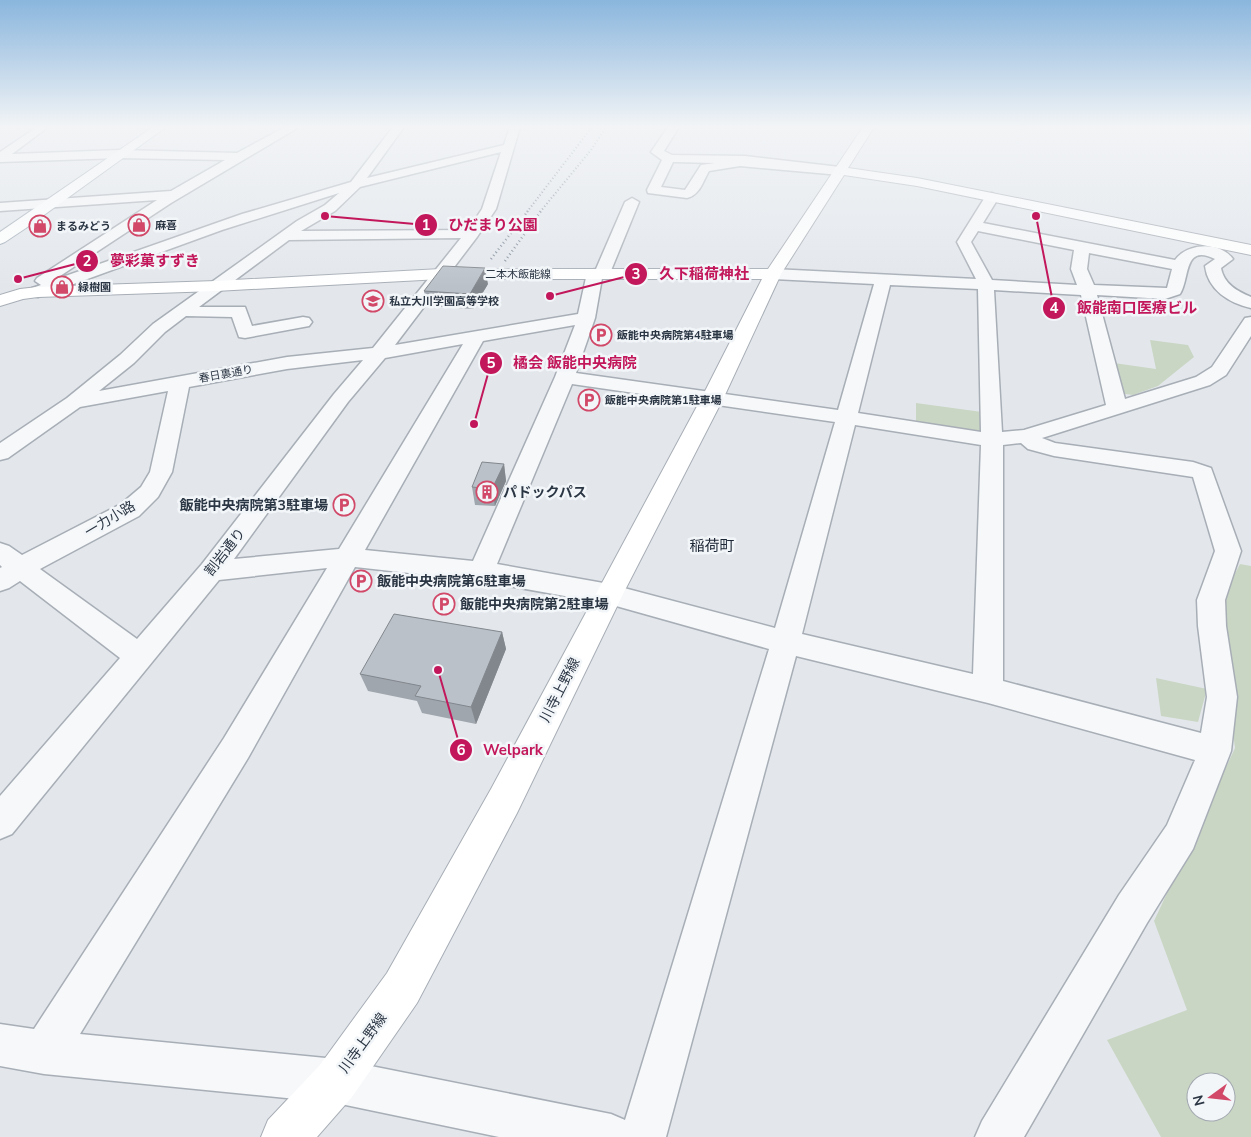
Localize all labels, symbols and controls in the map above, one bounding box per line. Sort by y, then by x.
callout: ひだまり公園 [413,210,548,240]
shop icon: 麻喜 [127,213,151,237]
shop icon: まるみどう [28,214,52,238]
text: 1 [421,215,431,235]
text: ひだまり公園 [448,215,538,235]
place label: 麻喜 [155,218,177,233]
place label: まるみどう [56,219,111,234]
callout: 夢彩菓すずき [75,246,210,276]
text: 2 [82,251,92,271]
text: 夢彩菓すずき [110,251,200,271]
callout: 久下稲荷神社 [624,259,759,289]
text: 3 [631,264,641,284]
text: 久下稲荷神社 [659,264,749,284]
street label: 二本木飯能線 [485,267,551,282]
shop icon: 緑樹園 [50,275,74,299]
place label: 緑樹園 [78,280,111,295]
school or university icon: 私立大川学園高等学校 [361,289,385,313]
callout: 飯能南口医療ビル [1042,293,1207,323]
place label: 私立大川学園高等学校 [389,294,499,309]
text: 4 [1049,298,1059,318]
text: 飯能南口医療ビル [1077,298,1197,318]
parking icon: 飯能中央病院第4駐車場 [589,323,613,347]
place label: 飯能中央病院第4駐車場 [616,328,734,343]
callout: 橘会 飯能中央病院 [478,348,647,378]
text: 5 [486,353,496,373]
text: 橘会 飯能中央病院 [513,353,637,373]
street label: 春日裏通り [198,362,254,386]
parking icon: 飯能中央病院第1駐車場 [577,388,601,412]
place label: 飯能中央病院第1駐車場 [604,393,722,408]
building icon: パドックパス [475,480,499,504]
place label: パドックパス [503,483,587,502]
parking icon: 飯能中央病院第3駐車場 [332,493,356,517]
street label: 一力小路 [81,496,139,542]
place label: 飯能中央病院第3駐車場 [180,496,328,515]
street label: 割岩通り [200,524,250,580]
district label: 稲荷町 [689,536,735,556]
parking icon: 飯能中央病院第6駐車場 [349,569,373,593]
place label: 飯能中央病院第6駐車場 [377,572,525,591]
parking icon: 飯能中央病院第2駐車場 [432,592,456,616]
place label: 飯能中央病院第2駐車場 [460,595,608,614]
street label: 川寺上野線 [536,655,584,725]
callout: Welpark [448,735,553,765]
text: 6 [456,740,466,760]
text: Welpark [483,740,544,760]
street label: 川寺上野線 [335,1009,391,1077]
north arrow [1186,1072,1236,1122]
text: N [1188,1093,1209,1108]

